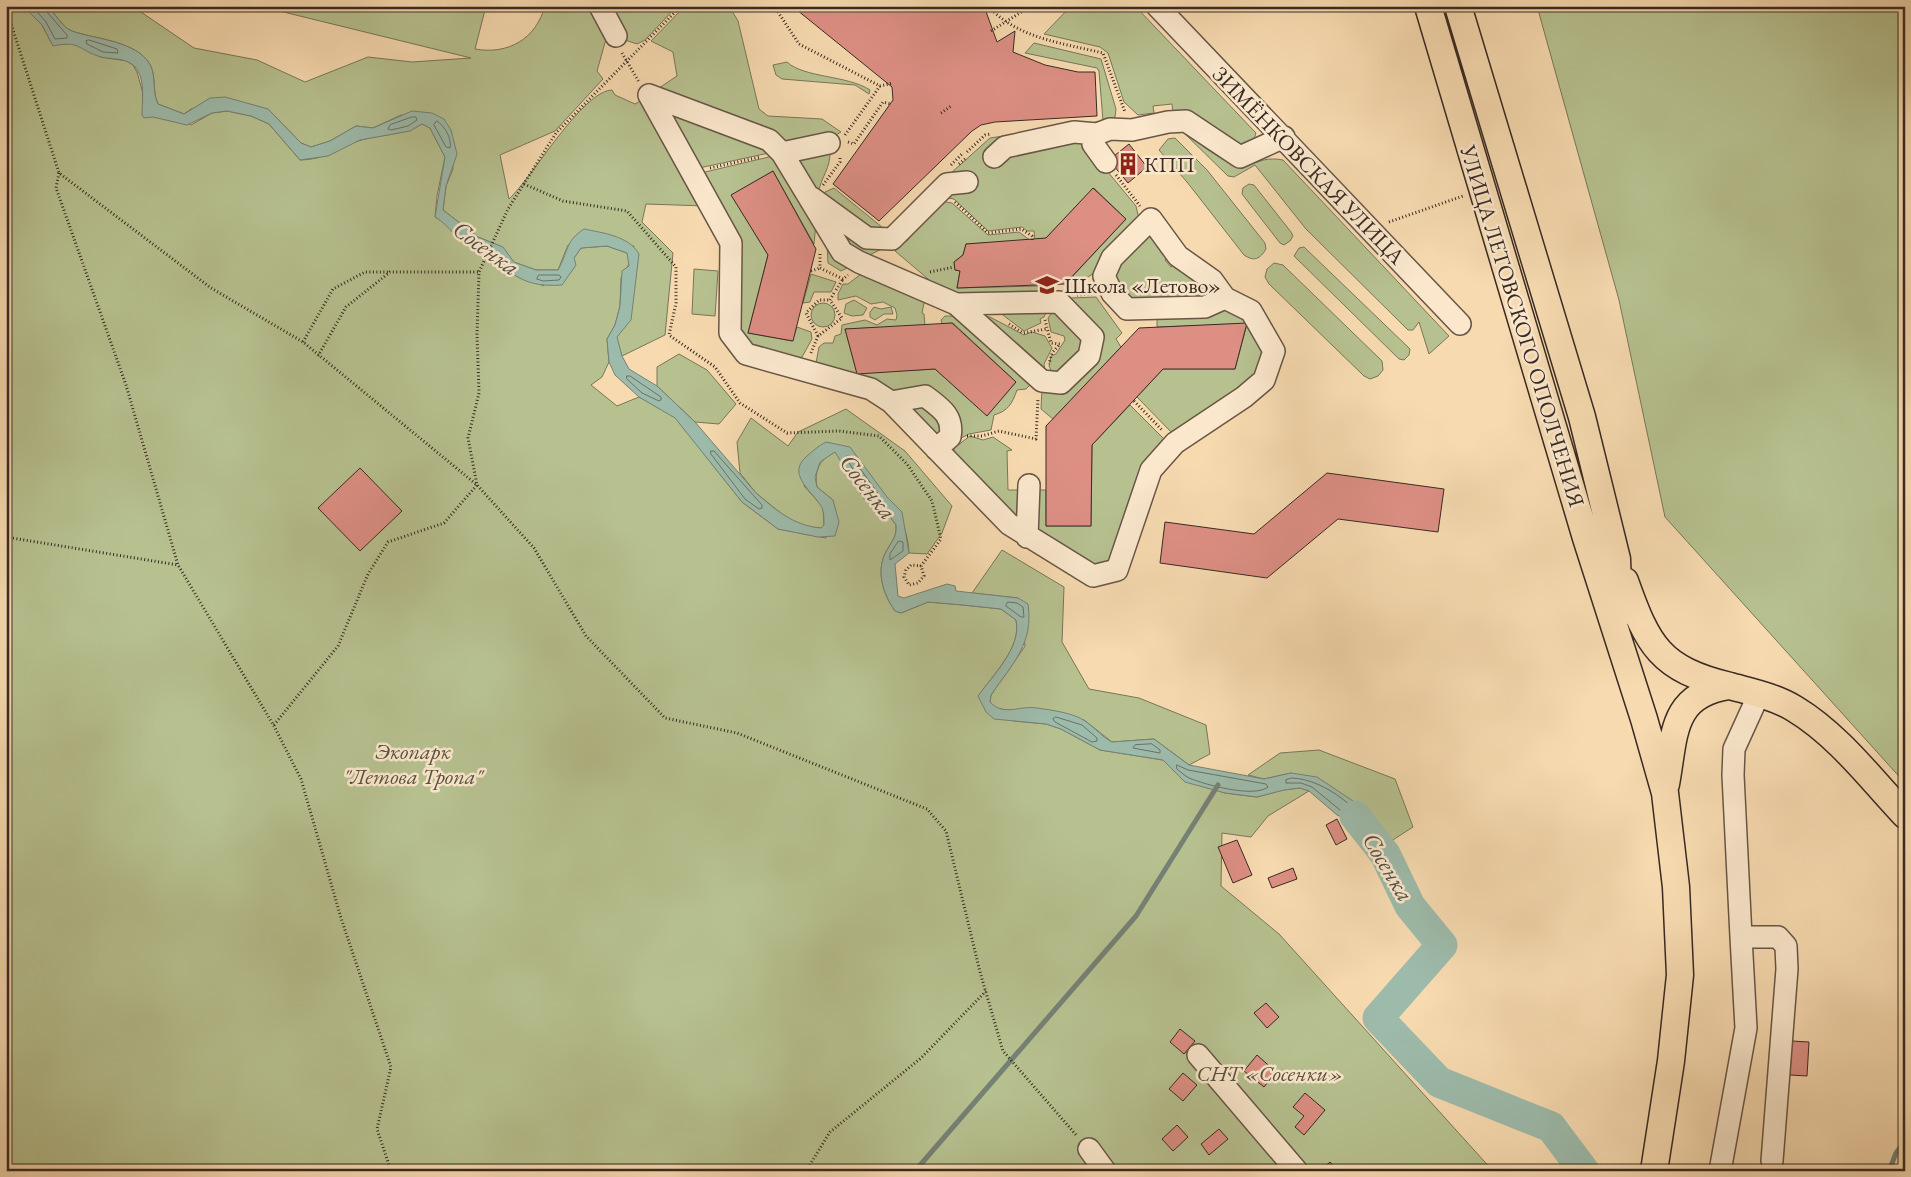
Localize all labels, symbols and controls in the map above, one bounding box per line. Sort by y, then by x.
street label: ЗИМЁНКОВСКАЯ УЛИЦА [1206,60,1412,271]
street label: УЛИЦА ЛЕТОВСКОГО ОПОЛЧЕНИЯ [1453,141,1592,511]
place label: КПП [1144,150,1195,179]
building icon: КПП [1115,151,1141,177]
water label: Сосенка [447,213,526,282]
place label: Школа «Летово» [1064,271,1221,300]
school or university icon: Школа «Летово» [1034,272,1060,298]
water label: Сосенка [833,448,904,526]
park label: Экопарк "Летова Тропа" [343,737,486,791]
water label: Сосенка [1356,827,1421,907]
park label: СНТ «Сосенки» [1197,1059,1343,1088]

